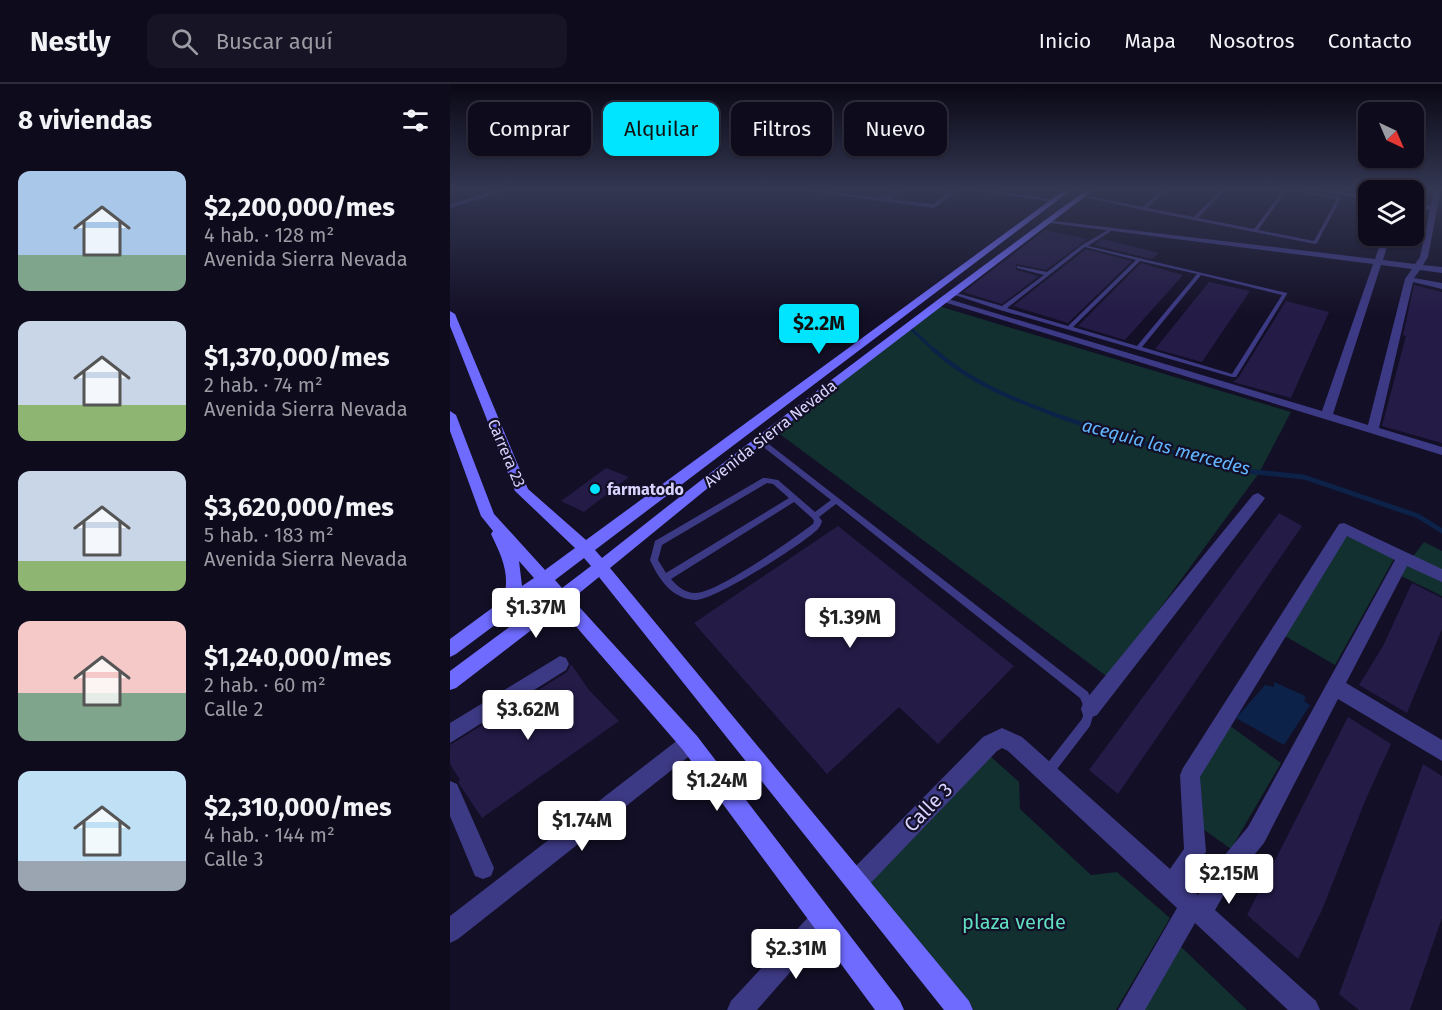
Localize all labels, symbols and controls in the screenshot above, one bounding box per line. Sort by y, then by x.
search box [147,14,567,68]
text: Nestly [30,25,111,58]
icon: search [168,25,201,58]
text: Buscar aquí [216,28,333,55]
text: Inicio [1039,28,1091,54]
text: Mapa [1124,28,1176,54]
text: Nosotros [1209,28,1295,54]
text: Contacto [1328,28,1412,54]
chip: Comprar [468,102,591,156]
chip: Alquilar [603,102,719,156]
chip: Filtros [731,102,832,156]
chip: Nuevo [844,102,947,156]
north arrow [1358,102,1424,168]
map controls [1358,102,1424,246]
icon: filters [399,104,432,137]
text: 8 viviendas [18,105,152,136]
button: layers [1358,180,1424,246]
text: $2,200,000/mes [204,192,395,223]
icon: home [66,195,138,267]
text: 4 hab. · 128 m² [204,223,334,247]
text: Avenida Sierra Nevada [204,247,408,271]
pin: $2.2M [777,304,861,355]
text: $2.2M [793,311,845,335]
text: $1,370,000/mes [204,342,390,373]
icon: home [66,345,138,417]
text: 2 hab. · 74 m² [204,373,323,397]
street label: Avenida Sierra Nevada [700,376,840,491]
text: Avenida Sierra Nevada [204,397,408,421]
water label: acequia las mercedes [1080,414,1252,480]
street label: Carrera 23 [484,416,529,490]
place label: farmatodo [607,480,684,499]
marker: farmatodo [588,482,602,496]
text: $3,620,000/mes [204,492,394,523]
icon: home [66,495,138,567]
text: 5 hab. · 183 m² [204,523,334,547]
text: Avenida Sierra Nevada [204,547,408,571]
pin: $1.37M [487,588,585,639]
text: $1.37M [506,595,566,619]
pin: $1.39M [801,598,899,649]
text: $1.39M [819,605,881,629]
text: $1,240,000/mes [204,642,391,673]
icon: home [66,645,138,717]
text: 2 hab. · 60 m² [204,673,326,697]
pin: $3.62M [479,690,577,741]
text: Calle 2 [204,697,263,721]
text: $3.62M [496,697,560,721]
pin: $1.24M [668,761,766,812]
text: $1.24M [686,768,748,792]
street label: Calle 3 [899,777,957,837]
text: $2,310,000/mes [204,792,391,823]
icon: home [66,795,138,867]
pin: $1.74M [533,801,631,852]
text: $1.74M [552,808,612,832]
text: 4 hab. · 144 m² [204,823,335,847]
text: Calle 3 [204,847,263,871]
pin: $2.15M [1180,854,1278,905]
text: $2.15M [1199,861,1259,885]
park label: plaza verde [962,910,1066,934]
pin: $2.31M [747,929,845,980]
text: $2.31M [765,936,827,960]

